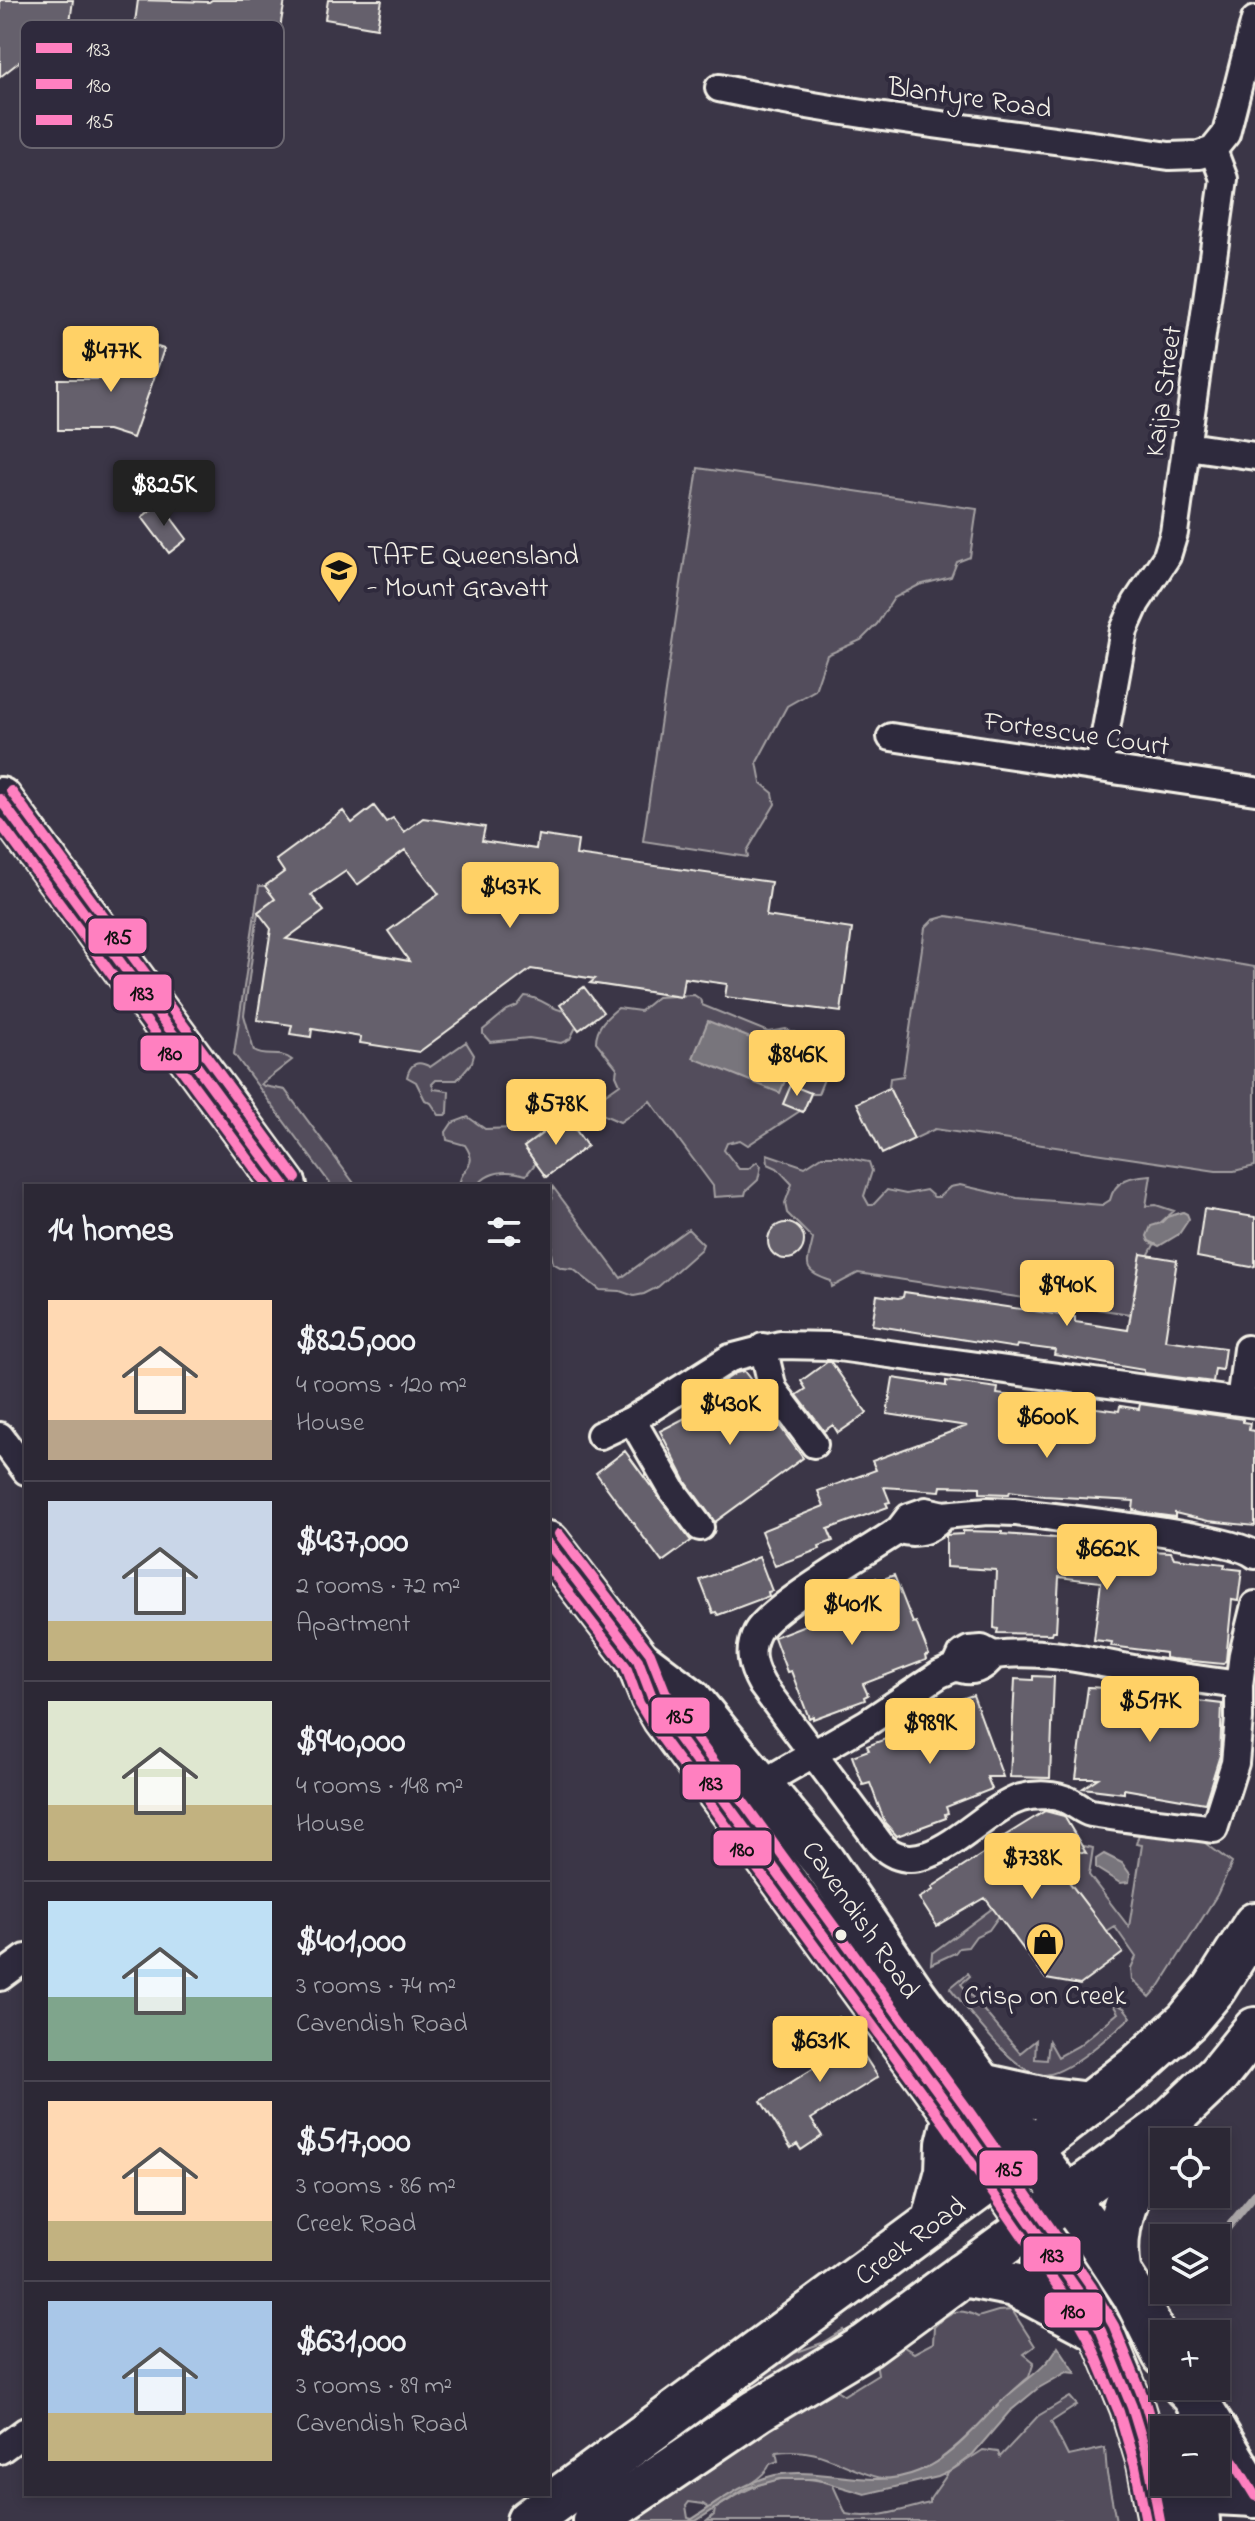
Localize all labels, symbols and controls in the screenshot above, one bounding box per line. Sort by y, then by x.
legend [20,20,284,148]
text: 183 [86,35,110,67]
street label: Blantyre Road [884,68,1054,131]
text: 180 [86,71,111,103]
text: 185 [86,107,114,139]
street label: Kaija Street [1136,323,1195,460]
pin: $477K [55,326,167,394]
text: $477K [81,333,141,371]
pin: $825K [108,460,220,528]
text: $825K [131,467,197,505]
place label: TAFE Queensland - Mount Gravatt [367,537,579,610]
school or university icon: TAFE Queensland - Mount Gravatt [318,549,360,604]
street label: Fortescue Court [980,702,1172,769]
pin: $437K [454,862,566,930]
text: $437K [480,869,540,907]
line badge: 185 [87,917,148,955]
text: 185 [104,923,132,955]
line badge: 183 [112,973,173,1012]
text: 183 [130,979,154,1011]
pin: $846K [741,1030,853,1098]
line badge: 180 [139,1034,200,1072]
text: $846K [767,1037,827,1075]
text: 180 [158,1039,183,1071]
pin: $578K [500,1079,612,1147]
text: $578K [524,1086,588,1124]
text: 14 homes [48,1207,174,1257]
icon: filters [482,1210,526,1254]
pin: $940K [1011,1260,1123,1328]
text: $940K [1038,1267,1096,1305]
text: $825,000 [296,1317,416,1367]
icon: home [112,1332,208,1428]
text: 4 rooms · 120 m² [296,1367,467,1405]
pin: $430K [674,1379,786,1447]
text: $430K [699,1386,761,1424]
pin: $600K [991,1392,1103,1460]
text: $600K [1016,1399,1078,1437]
text: House [296,1405,364,1443]
text: $437,000 [296,1518,409,1568]
pin: $662K [1051,1524,1163,1592]
text: $662K [1075,1531,1139,1569]
icon: home [112,1533,208,1629]
text: 2 rooms · 72 m² [296,1568,461,1606]
pin: $401K [796,1579,908,1647]
text: $401K [823,1586,881,1624]
text: Apartment [296,1606,410,1644]
pin: $517K [1094,1676,1206,1744]
text: $517K [1119,1683,1181,1721]
line badge: 185 [650,1696,711,1735]
pin: $989K [874,1698,986,1766]
text: 185 [666,1702,694,1734]
text: $989K [903,1705,957,1743]
text: $940,000 [296,1718,405,1768]
icon: home [112,1733,208,1829]
line badge: 183 [681,1763,742,1801]
text: 4 rooms · 148 m² [296,1768,463,1806]
text: 183 [699,1769,723,1801]
text: House [296,1806,364,1844]
line badge: 180 [712,1829,773,1867]
street label: Cavendish Road [790,1833,929,2009]
pin: $738K [976,1833,1088,1901]
text: 180 [730,1835,755,1867]
text: $738K [1002,1840,1062,1878]
text: $401,000 [296,1918,406,1968]
shop icon: Crisp on Creek [1024,1921,1066,1976]
unlabelled marker [833,1927,849,1943]
icon: home [112,1933,208,2029]
text: 3 rooms · 74 m² [296,1968,456,2006]
place label: Crisp on Creek [964,1977,1127,2018]
text: Cavendish Road [296,2006,468,2044]
pin: $631K [764,2016,876,2084]
text: $631K [791,2023,849,2061]
text: $517,000 [296,2118,411,2168]
map controls [1150,2128,1230,2496]
button: locate [1150,2128,1230,2208]
icon: home [112,2133,208,2229]
line badge: 185 [978,2149,1039,2187]
text: 185 [995,2155,1023,2187]
text: 3 rooms · 86 m² [296,2168,456,2206]
street label: Creek Road [847,2187,976,2297]
text: Creek Road [296,2206,416,2244]
button: layers [1150,2224,1230,2304]
line badge: 183 [1022,2235,1082,2273]
text: 183 [1040,2241,1064,2273]
line badge: 180 [1043,2291,1104,2329]
text: 180 [1061,2297,1086,2329]
text: $631,000 [296,2318,406,2368]
button: + [1150,2320,1230,2400]
icon: home [112,2333,208,2429]
text: 3 rooms · 89 m² [296,2368,452,2406]
text: Cavendish Road [296,2406,468,2444]
button: − [1150,2416,1230,2496]

